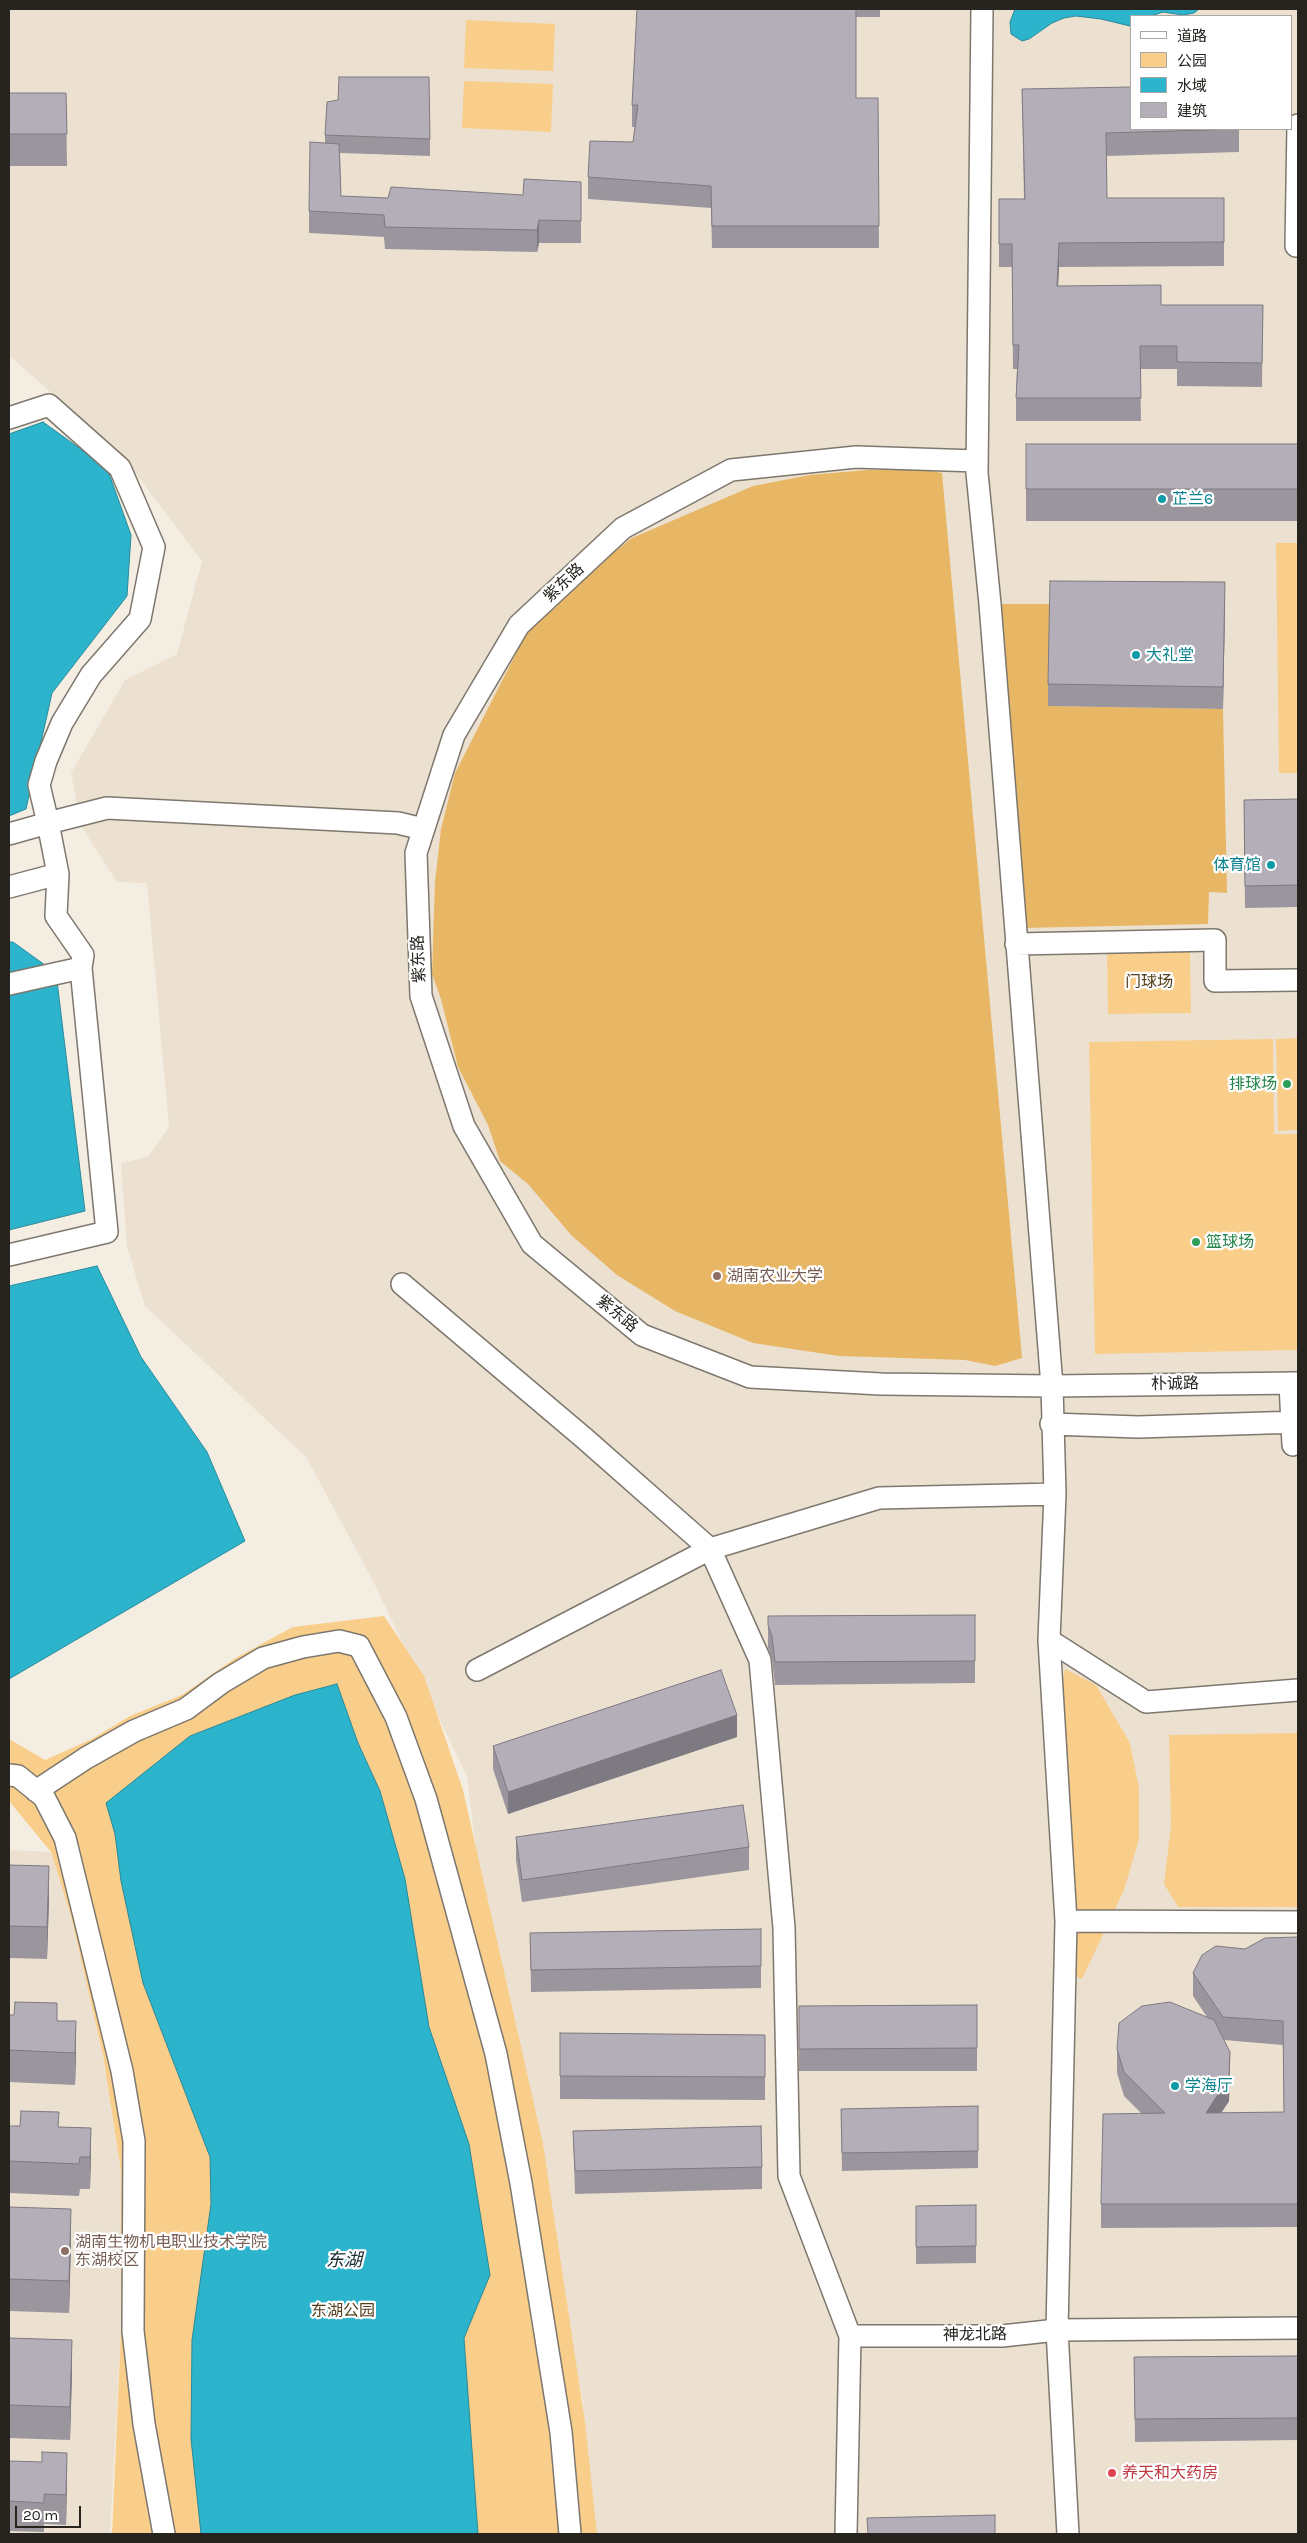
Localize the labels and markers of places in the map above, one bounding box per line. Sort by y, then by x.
place label: 芷兰6 [1172,489,1213,509]
marker: 芷兰6 [1156,493,1168,505]
place label: 大礼堂 [1146,645,1194,665]
marker: 大礼堂 [1130,649,1142,661]
place label: 体育馆 [1213,855,1261,875]
marker: 体育馆 [1265,859,1277,871]
place label: 排球场 [1229,1074,1277,1094]
marker: 排球场 [1281,1078,1293,1090]
place label: 篮球场 [1206,1232,1254,1252]
marker: 篮球场 [1190,1236,1202,1248]
place label: 湖南农业大学 [727,1266,823,1286]
marker: 湖南农业大学 [711,1270,723,1282]
place label: 学海厅 [1185,2076,1233,2096]
marker: 学海厅 [1169,2080,1181,2092]
place label: 湖南生物机电职业技术学院 东湖校区 [75,2232,267,2270]
marker: 湖南生物机电职业技术学院 东湖校区 [59,2245,71,2257]
place label: 养天和大药房 [1122,2463,1218,2483]
marker: 养天和大药房 [1106,2467,1118,2479]

